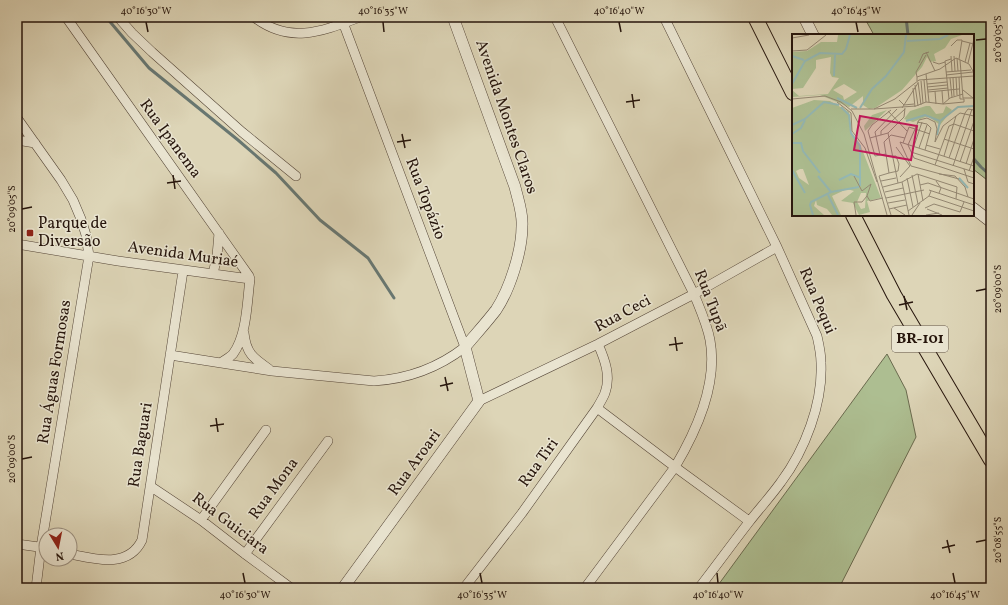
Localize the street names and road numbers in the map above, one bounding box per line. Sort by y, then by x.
street label: Avenida Montes Claros [469,37,543,197]
street label: Rua Ipanema [134,95,206,183]
street label: Rua Topázio [399,155,451,243]
street label: Avenida Muriaé [126,236,240,274]
street label: Rua Pequi [793,264,841,338]
street label: Rua Tupã [688,267,732,335]
street label: Rua Ceci [591,290,655,338]
street label: Rua Águas Formosas [33,298,77,446]
road number: BR-101 [892,326,948,352]
street label: Rua Baguari [123,401,159,489]
street label: Rua Aroari [383,425,447,501]
street label: Rua Tiri [514,434,564,492]
street label: Rua Mona [244,453,304,524]
street label: Rua Guiciara [187,488,273,560]

